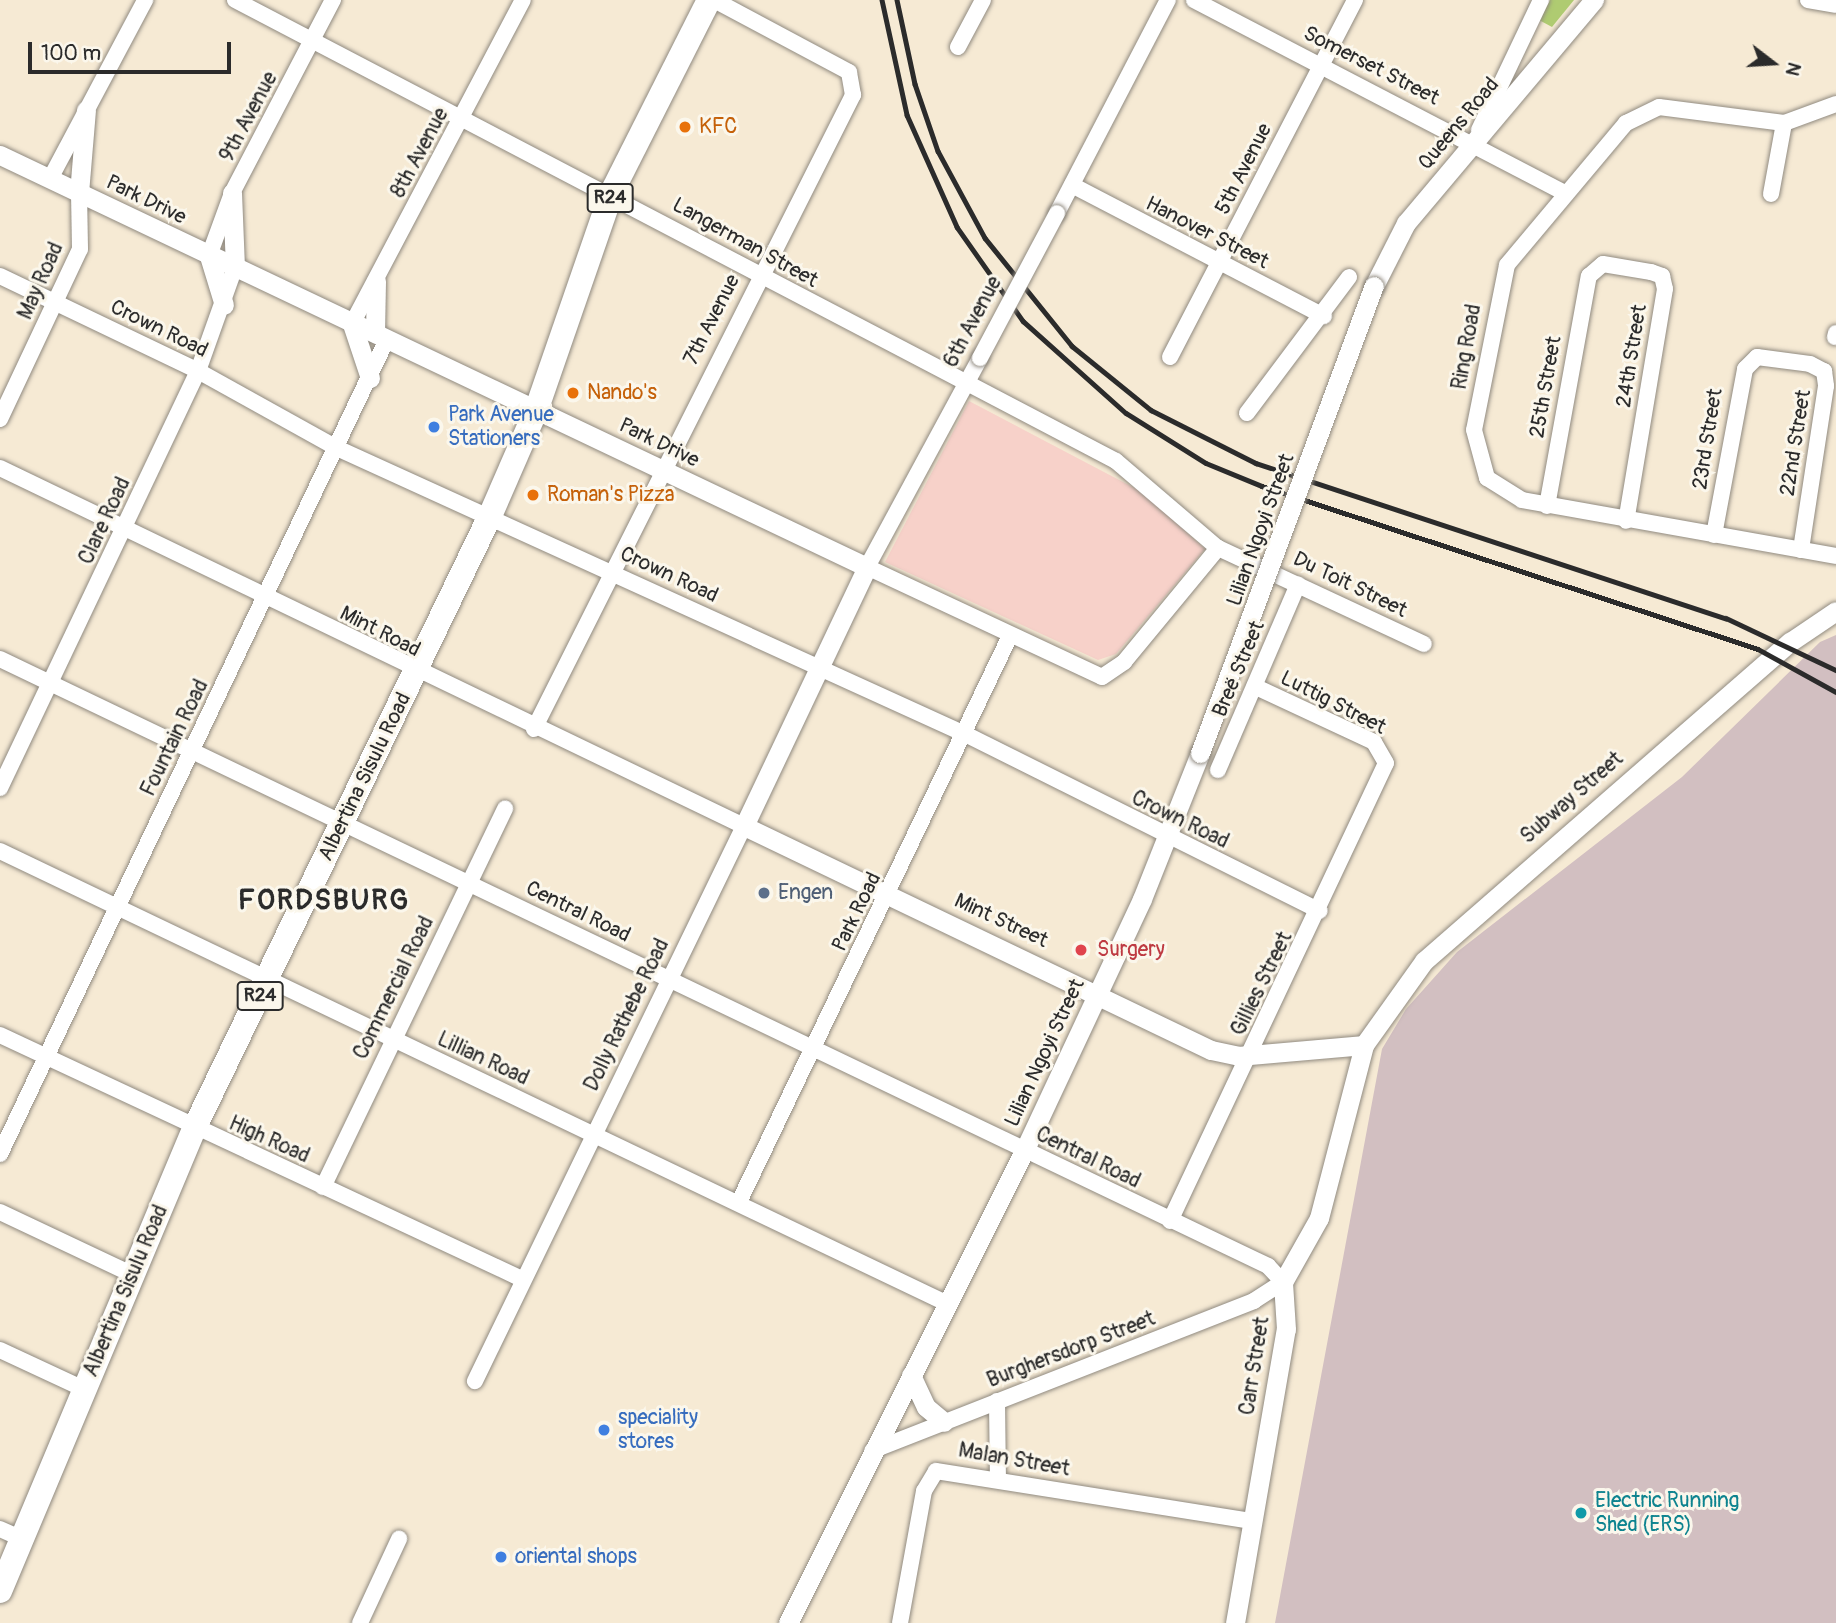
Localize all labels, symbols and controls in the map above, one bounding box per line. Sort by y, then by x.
street label: Somerset Street [1299,21,1443,111]
scale bar [32,28,234,72]
north arrow [1738,28,1808,98]
text: 100 m [41,40,101,67]
text: N [1780,59,1806,79]
street label: 9th Avenue [215,68,283,166]
street label: Queens Road [1413,73,1505,175]
street label: 8th Avenue [386,104,454,202]
place label: KFC [699,114,737,140]
marker: KFC [677,119,693,135]
street label: 5th Avenue [1210,119,1278,219]
street label: Park Drive [102,170,190,230]
road number: R24 [586,182,634,214]
street label: Hanover Street [1141,191,1273,275]
street label: Langerman Street [668,193,822,293]
street label: May Road [13,238,69,324]
street label: 7th Avenue [678,270,746,370]
street label: 6th Avenue [938,272,1008,372]
street label: Crown Road [106,295,212,363]
street label: Ring Road [1447,302,1487,392]
street label: 24th Street [1611,303,1653,409]
street label: 25th Street [1525,334,1567,440]
place label: Nando's [587,380,657,406]
marker: Nando's [565,385,581,401]
street label: 23rd Street [1688,387,1728,491]
street label: 22nd Street [1775,388,1817,498]
place label: Park Avenue Stationers [448,402,554,452]
street label: Park Drive [615,413,703,473]
marker: Park Avenue Stationers [426,419,442,435]
street label: Lilian Ngoyi Street [1222,450,1300,610]
street label: Clare Road [74,473,136,569]
place label: Roman's Pizza [547,482,675,508]
marker: Roman's Pizza [525,487,541,503]
street label: Crown Road [616,541,722,609]
street label: Du Toit Street [1289,547,1411,623]
street label: Mint Road [336,601,424,663]
street label: Breë Street [1207,617,1271,721]
street label: Luttig Street [1276,666,1390,740]
street label: Fountain Road [136,675,214,801]
street label: Albertina Sisulu Road [313,689,417,865]
street label: Subway Street [1516,747,1628,849]
street label: Crown Road [1127,786,1233,854]
street label: Park Road [827,868,887,956]
street label: Central Road [522,876,634,948]
place label: Engen [778,880,833,906]
district label: FORDSBURG [239,884,409,918]
marker: Engen [756,885,772,901]
street label: Mint Street [950,888,1052,954]
street label: Commercial Road [348,912,440,1064]
street label: Gillies Street [1226,928,1298,1040]
street label: Dolly Rathebe Road [579,935,675,1095]
place label: Surgery [1097,937,1165,963]
marker: Surgery [1071,940,1091,960]
street label: Lilian Ngoyi Street [1000,975,1090,1131]
road number: R24 [236,980,284,1012]
street label: Lillian Road [433,1027,533,1091]
street label: High Road [225,1111,313,1169]
street label: Central Road [1032,1122,1144,1194]
street label: Albertina Sisulu Road [78,1201,174,1381]
street label: Burghersdorp Street [983,1306,1159,1394]
street label: Carr Street [1235,1315,1275,1417]
place label: speciality stores [618,1405,698,1455]
marker: speciality stores [596,1422,612,1438]
street label: Malan Street [956,1438,1072,1482]
place label: Electric Running Shed (ERS) [1595,1488,1739,1538]
marker: Electric Running Shed (ERS) [1573,1505,1589,1521]
place label: oriental shops [515,1544,637,1570]
marker: oriental shops [493,1549,509,1565]

